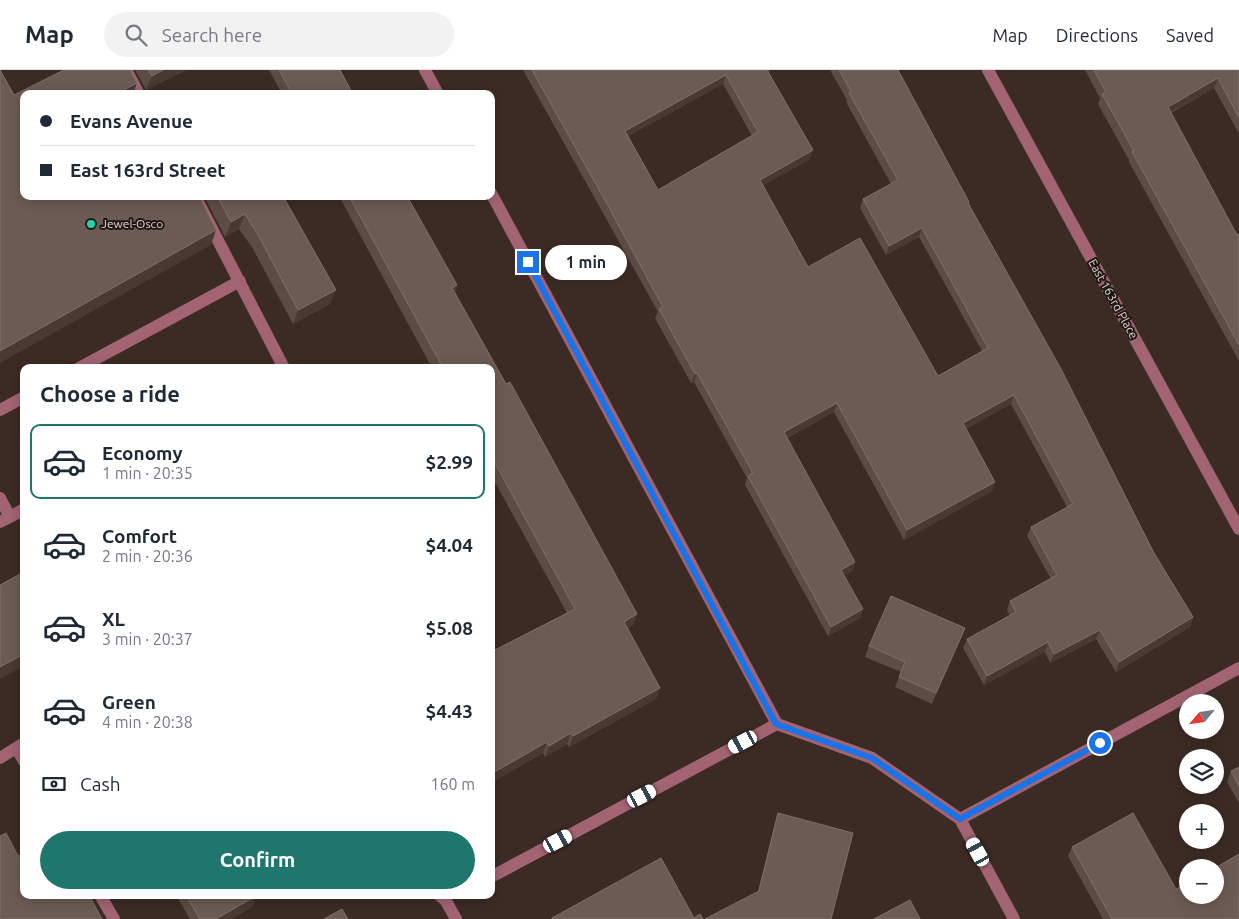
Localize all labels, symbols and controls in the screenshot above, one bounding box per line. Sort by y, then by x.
search box [104,12,454,57]
text: Map [25,21,74,48]
icon: search [122,21,150,49]
text: Search here [162,24,262,46]
text: Map [992,25,1028,45]
text: Directions [1056,25,1138,45]
text: Saved [1166,25,1214,45]
text: Evans Avenue [70,110,193,132]
text: East 163rd Street [70,159,226,181]
place label: Jewel-Osco [101,217,163,230]
marker: Jewel-Osco [85,218,97,230]
callout: 1 min [546,244,628,280]
route end [517,251,539,273]
text: 1 min [566,253,606,271]
street label: East 163rd Place [1086,257,1141,341]
text: Choose a ride [40,381,180,406]
icon: car [42,439,87,484]
text: Economy [102,442,183,464]
text: $2.99 [425,451,473,473]
text: 1 min · 20:35 [102,464,193,482]
icon: car [42,522,87,567]
text: Comfort [102,525,177,547]
text: $4.04 [425,534,473,556]
text: 2 min · 20:36 [102,547,193,565]
icon: car [42,605,87,650]
text: XL [102,608,125,630]
text: $5.08 [425,617,473,639]
text: 3 min · 20:37 [102,630,193,648]
icon: car [42,688,87,733]
text: Green [102,691,156,713]
north arrow [1179,694,1224,739]
map controls [1179,694,1224,904]
text: $4.43 [425,700,473,722]
text: 4 min · 20:38 [102,713,193,731]
car [726,728,759,756]
route start [1089,732,1111,754]
button: layers [1179,749,1224,794]
icon: cash [40,770,68,798]
text: Cash [80,773,121,795]
text: 160 m [430,775,475,793]
car [625,782,658,810]
button: + [1179,804,1224,849]
car [541,827,574,855]
button: Confirm [40,831,475,889]
car [964,835,991,869]
button: − [1179,859,1224,904]

